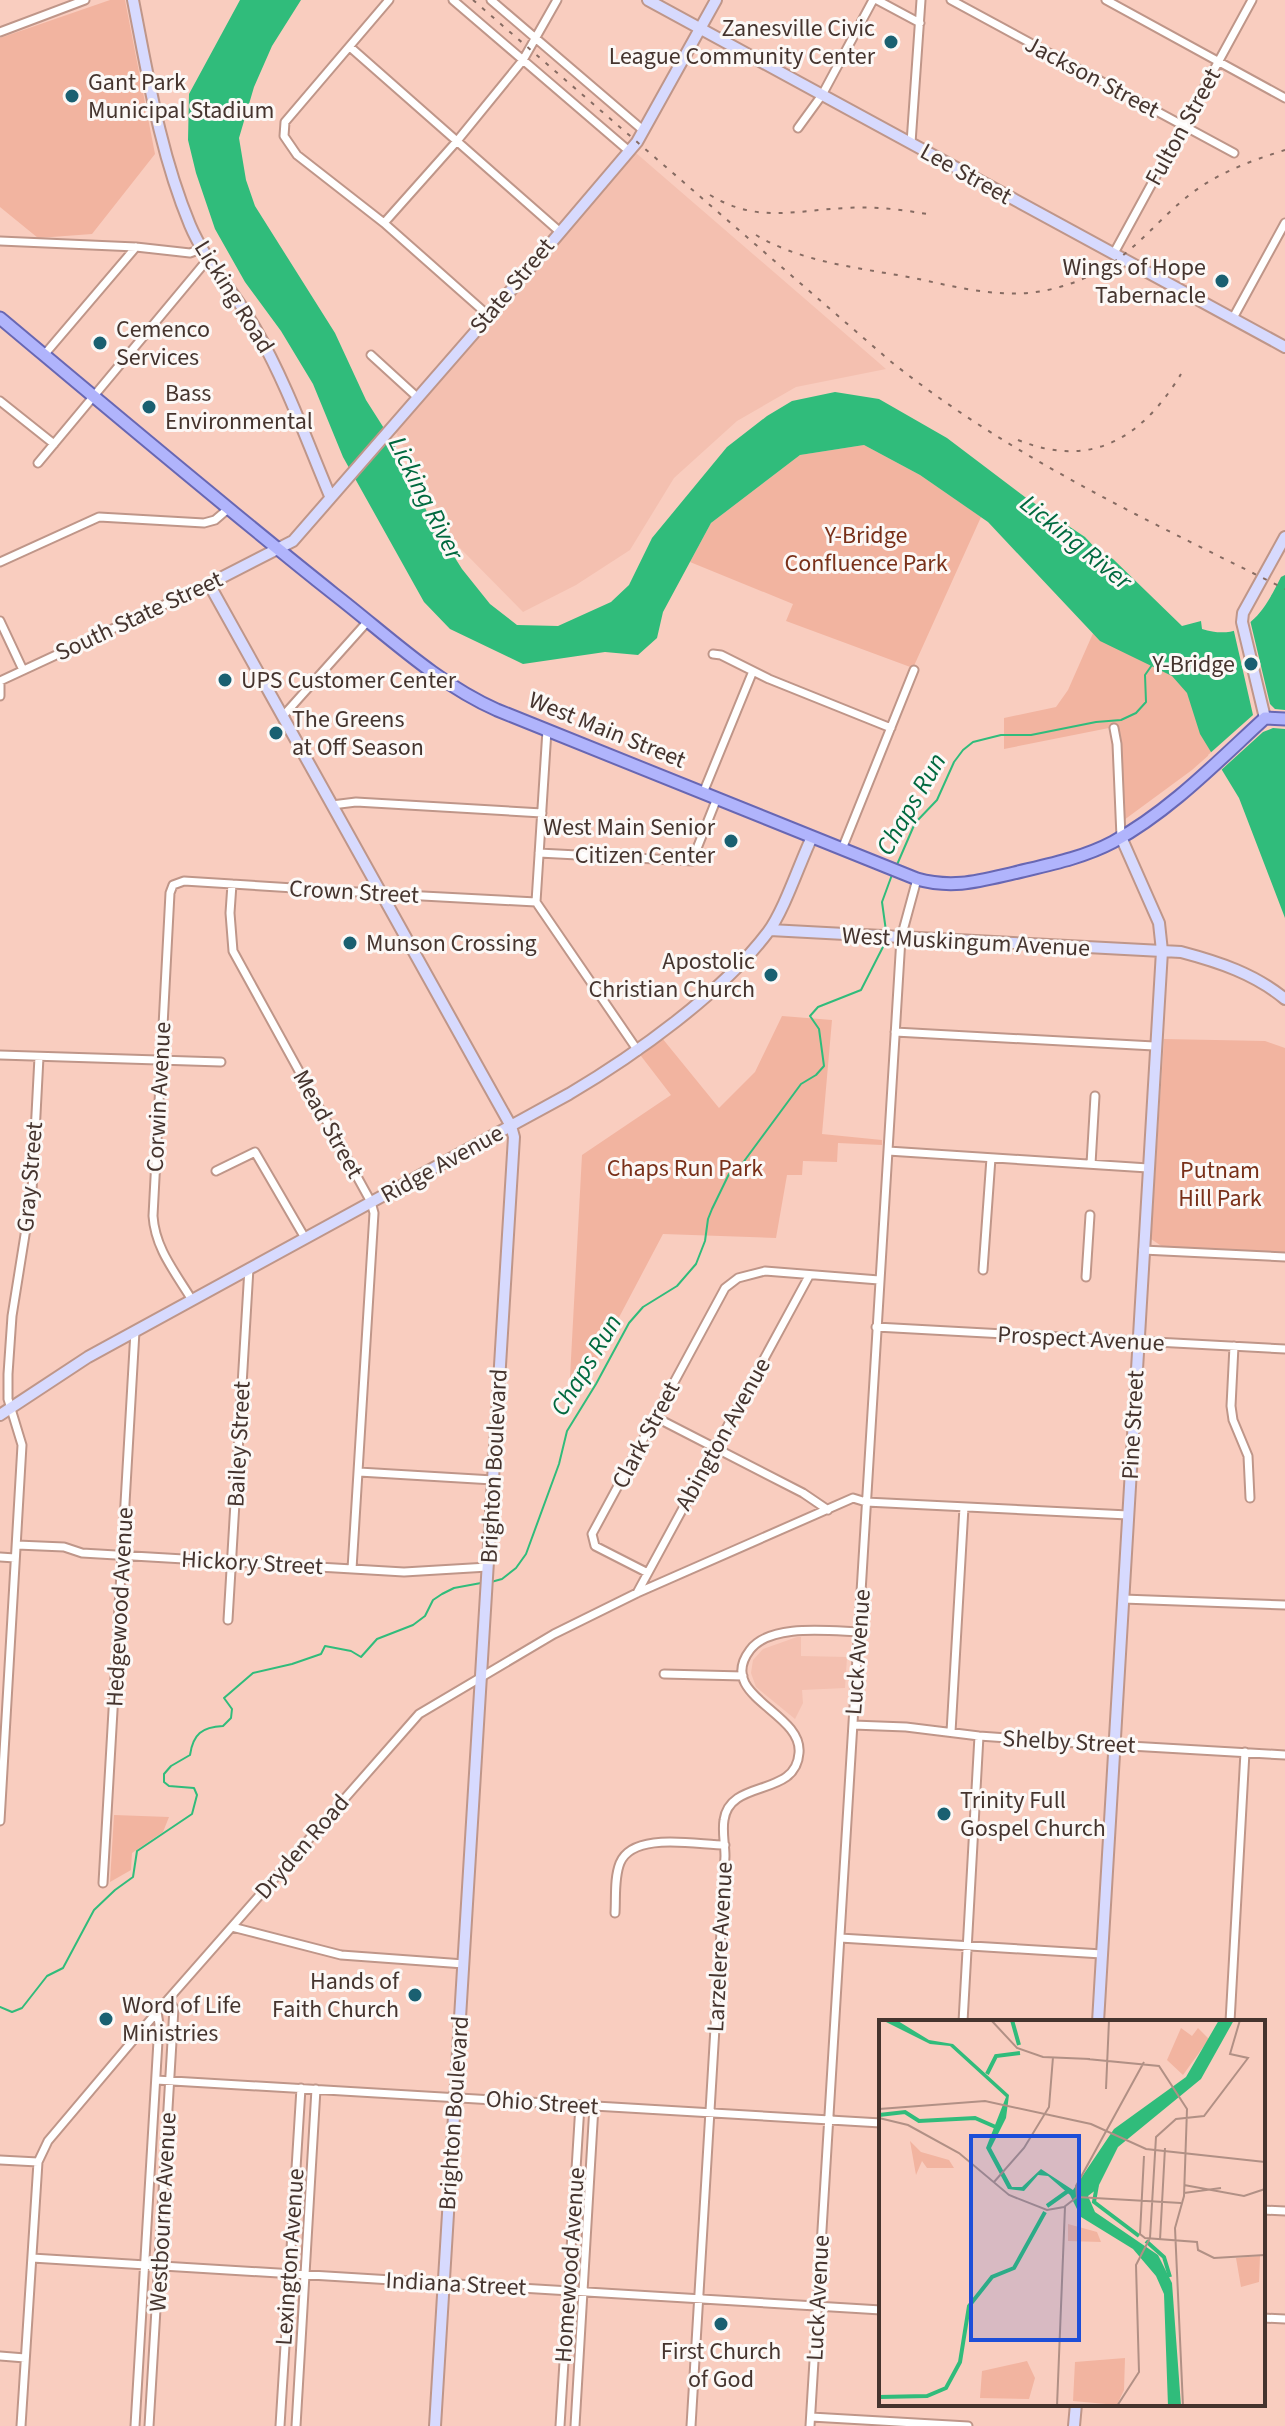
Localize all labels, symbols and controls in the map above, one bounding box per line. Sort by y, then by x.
place label: Zanesville Civic League Community Center [609,11,876,74]
street label: Jackson Street [1019,27,1165,127]
marker: Zanesville Civic League Community Center [882,33,900,51]
street label: Fulton Street [1136,62,1230,192]
place label: Gant Park Municipal Stadium [88,65,275,128]
marker: Gant Park Municipal Stadium [63,87,81,105]
street label: Lee Street [914,134,1018,214]
street label: State Street [461,230,563,342]
street label: Licking Road [185,234,283,360]
place label: Wings of Hope Tabernacle [1063,250,1206,313]
marker: Wings of Hope Tabernacle [1213,272,1231,290]
place label: Cemenco Services [116,312,210,375]
marker: Cemenco Services [91,334,109,352]
place label: Bass Environmental [165,376,313,439]
marker: Bass Environmental [140,398,158,416]
water label: Licking River [379,430,473,567]
water label: Licking River [1012,485,1141,599]
park label: Y-Bridge Confluence Park [784,518,948,581]
street label: South State Street [50,562,228,670]
place label: Y-Bridge [1151,647,1235,682]
marker: Y-Bridge [1242,655,1260,673]
place label: UPS Customer Center [241,663,457,698]
marker: UPS Customer Center [216,671,234,689]
street label: West Main Street [523,683,691,777]
place label: The Greens at Off Season [292,702,424,765]
marker: The Greens at Off Season [267,724,285,742]
water label: Chaps Run [867,746,955,862]
place label: West Main Senior Citizen Center [543,810,716,873]
marker: West Main Senior Citizen Center [722,832,740,850]
street label: Crown Street [288,871,420,913]
street label: West Muskingum Avenue [841,918,1091,966]
place label: Munson Crossing [366,926,537,961]
marker: Munson Crossing [341,934,359,952]
place label: Apostolic Christian Church [588,944,755,1007]
marker: Apostolic Christian Church [762,966,780,984]
street label: Corwin Avenue [138,1021,180,1173]
street label: Mead Street [284,1063,372,1185]
street label: Ridge Avenue [374,1116,510,1212]
street label: Gray Street [8,1120,52,1234]
park label: Chaps Run Park [607,1151,763,1186]
park label: Putnam Hill Park [1178,1153,1262,1216]
water label: Chaps Run [541,1307,631,1423]
street label: Prospect Avenue [996,1317,1166,1361]
street label: Abington Avenue [666,1351,780,1517]
street label: Brighton Boulevard [471,1368,517,1564]
street label: Pine Street [1113,1369,1153,1481]
street label: Clark Street [603,1375,689,1495]
street label: Bailey Street [218,1380,260,1508]
street label: Hedgewood Avenue [97,1506,143,1708]
street label: Hickory Street [180,1542,324,1584]
street label: Luck Avenue [836,1588,880,1716]
street label: Shelby Street [1002,1721,1136,1763]
place label: Trinity Full Gospel Church [960,1783,1106,1846]
street label: Dryden Road [246,1787,358,1907]
marker: Trinity Full Gospel Church [935,1805,953,1823]
street label: Larzelere Avenue [698,1861,742,2033]
place label: Hands of Faith Church [272,1964,400,2027]
marker: Hands of Faith Church [406,1986,424,2004]
place label: Word of Life Ministries [122,1988,241,2051]
marker: Word of Life Ministries [97,2010,115,2028]
street label: Brighton Boulevard [430,2015,478,2211]
inset map [879,2020,1265,2406]
street label: Ohio Street [484,2082,600,2124]
street label: Westbourne Avenue [140,2111,186,2313]
street label: Homewood Avenue [546,2166,594,2364]
street label: Lexington Avenue [266,2167,314,2347]
street label: Luck Avenue [797,2234,839,2362]
street label: Indiana Street [385,2263,527,2305]
marker: First Church of God [712,2315,730,2333]
place label: First Church of God [661,2334,781,2397]

